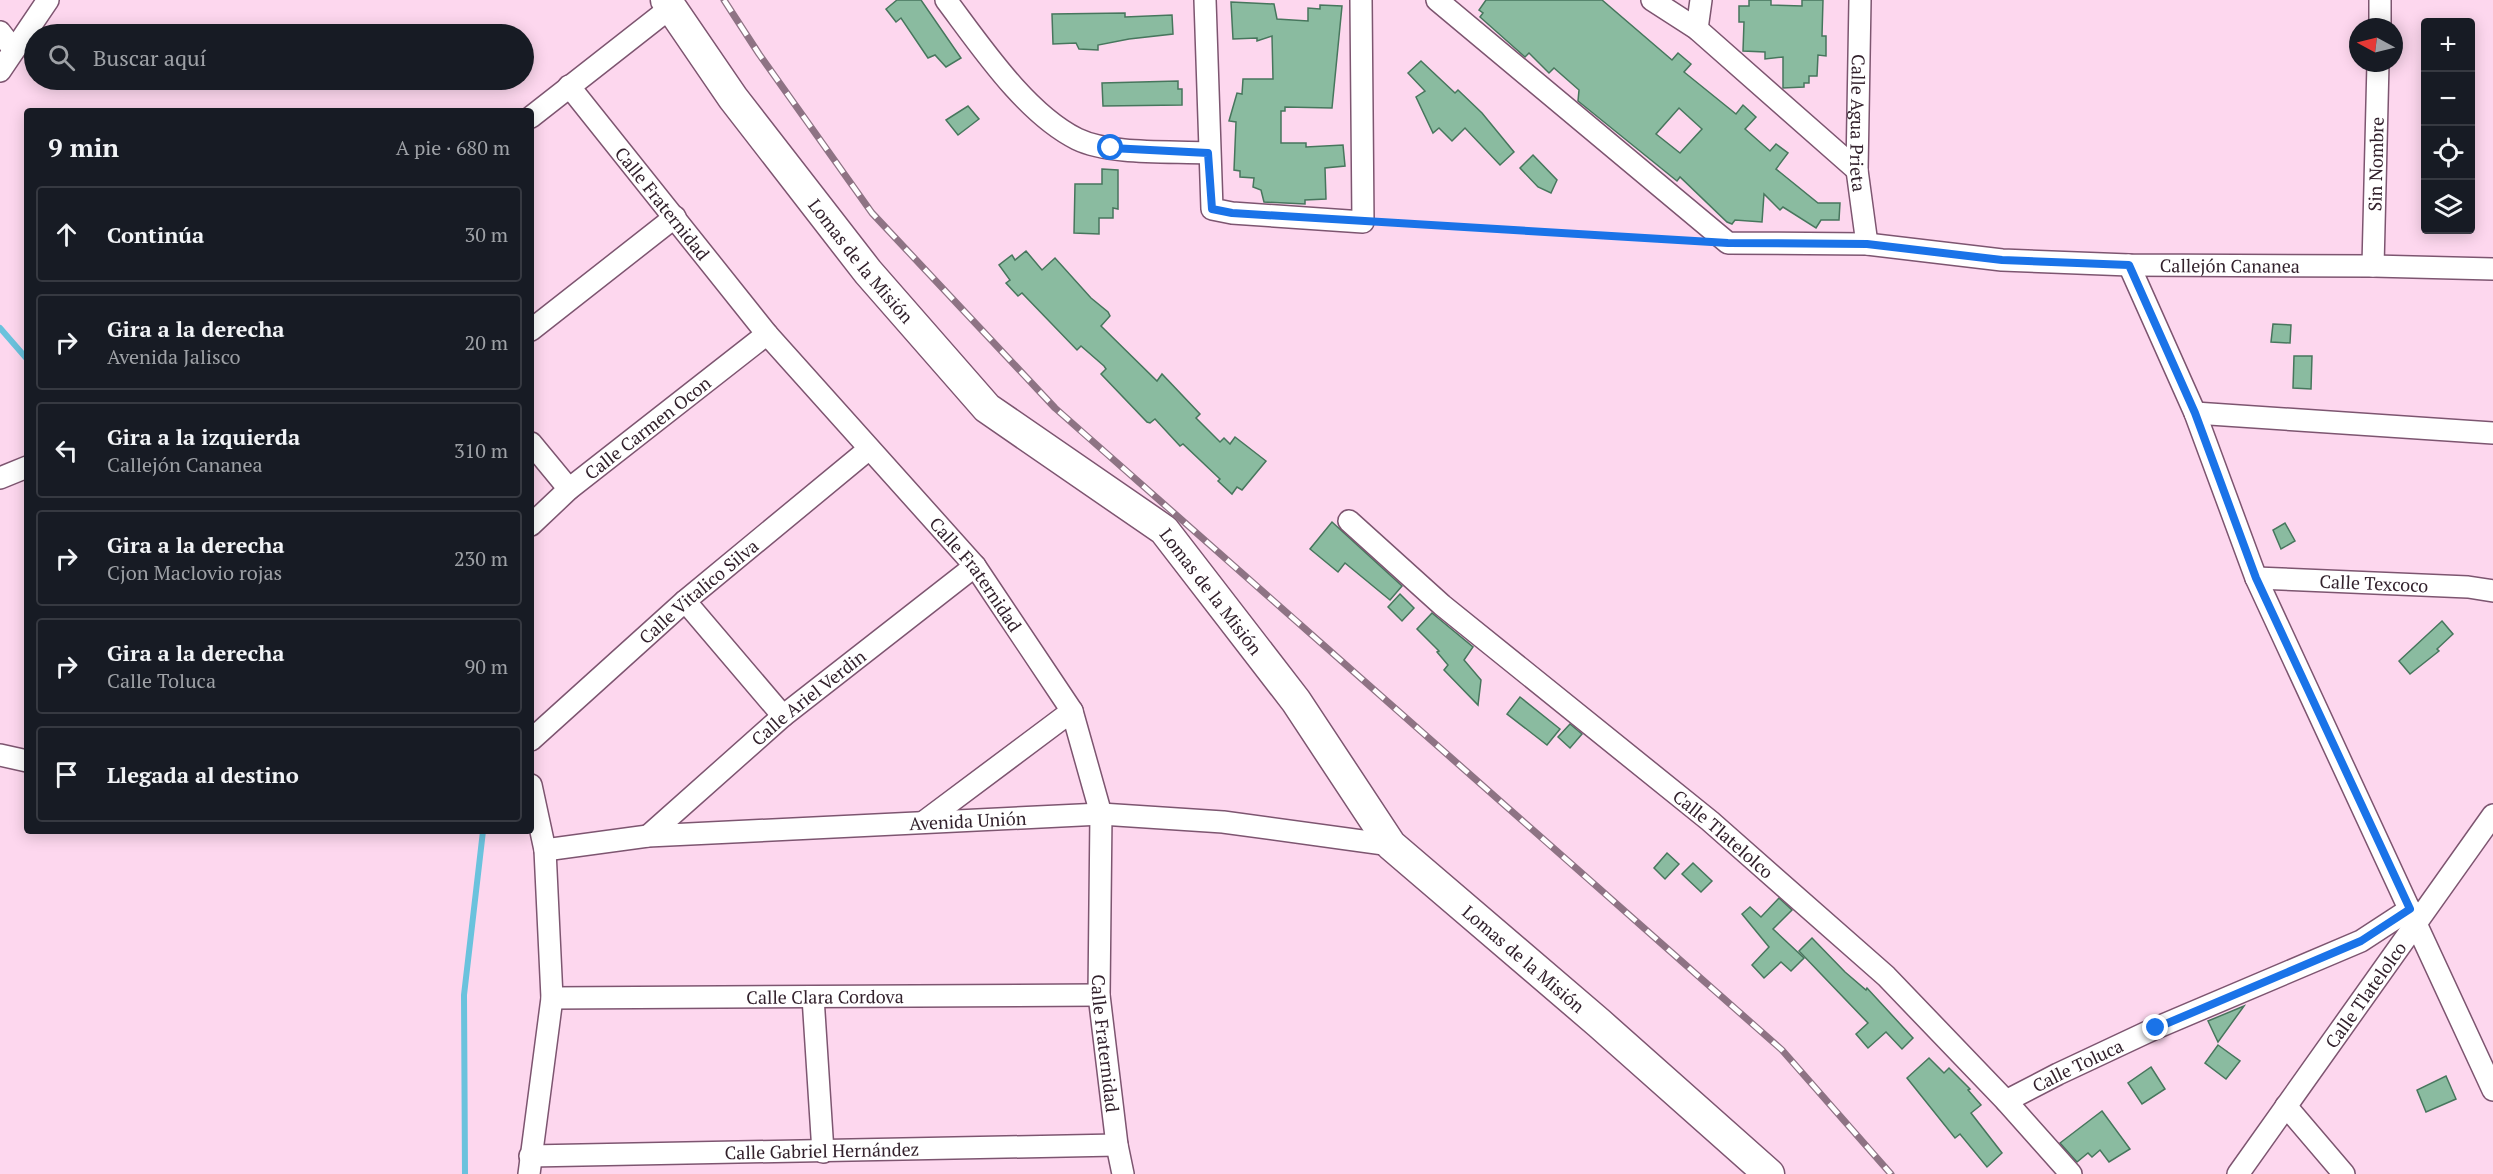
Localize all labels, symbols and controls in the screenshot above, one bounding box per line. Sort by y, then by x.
north arrow [2349,18,2403,72]
map controls [2421,18,2475,234]
button: + [2421,18,2475,72]
search box [24,24,534,90]
icon: search [45,41,78,74]
text: Buscar aquí [93,43,206,72]
street label: Calle Agua Prieta [1845,54,1872,193]
button: − [2421,72,2475,126]
street label: Sin Nombre [2362,116,2389,212]
button: locate [2421,126,2475,180]
text: 9 min [48,130,119,164]
text: A pie · 680 m [396,134,510,161]
route start [1097,134,1123,160]
street label: Calle Fraternidad [610,142,715,265]
button: layers [2421,180,2475,234]
street label: Lomas de la Misión [803,194,919,328]
icon: ahead [50,218,83,251]
text: Continúa [107,220,204,249]
text: 30 m [465,221,508,248]
street label: Callejón Cananea [2160,253,2300,278]
text: Gira a la derecha [107,314,285,343]
icon: right [50,326,83,359]
text: 20 m [465,329,508,356]
text: Avenida Jalisco [107,343,241,370]
street label: Calle Carmen Ocon [579,370,716,485]
text: Gira a la izquierda [107,422,300,451]
icon: left [50,434,83,467]
text: 310 m [454,437,508,464]
text: Callejón Cananea [107,451,263,478]
street label: Calle Fraternidad [924,512,1027,636]
street label: Lomas de la Misión [1155,523,1268,660]
text: Gira a la derecha [107,530,285,559]
street label: Calle Vitalico Silva [634,533,763,649]
icon: right [50,542,83,575]
text: 230 m [454,545,508,572]
text: Cjon Maclovio rojas [107,559,282,586]
street label: Calle Texcoco [2319,569,2429,597]
text: Gira a la derecha [107,638,285,667]
street label: Calle Ariel Verdin [746,644,871,751]
icon: right [50,650,83,683]
text: 90 m [465,653,508,680]
text: Calle Toluca [107,667,216,694]
icon: arrive [50,758,83,791]
text: Llegada al destino [107,760,299,789]
street label: Calle Tlatelolco [1668,784,1779,884]
street label: Avenida Unión [908,806,1027,835]
street label: Lomas de la Misión [1458,900,1590,1018]
street label: Calle Tlatelolco [2319,937,2411,1053]
street label: Calle Fraternidad [1087,974,1125,1114]
street label: Calle Clara Cordova [746,984,904,1009]
route end [2142,1014,2168,1040]
street label: Calle Toluca [2028,1033,2127,1097]
street label: Calle Gabriel Hernández [724,1137,920,1164]

